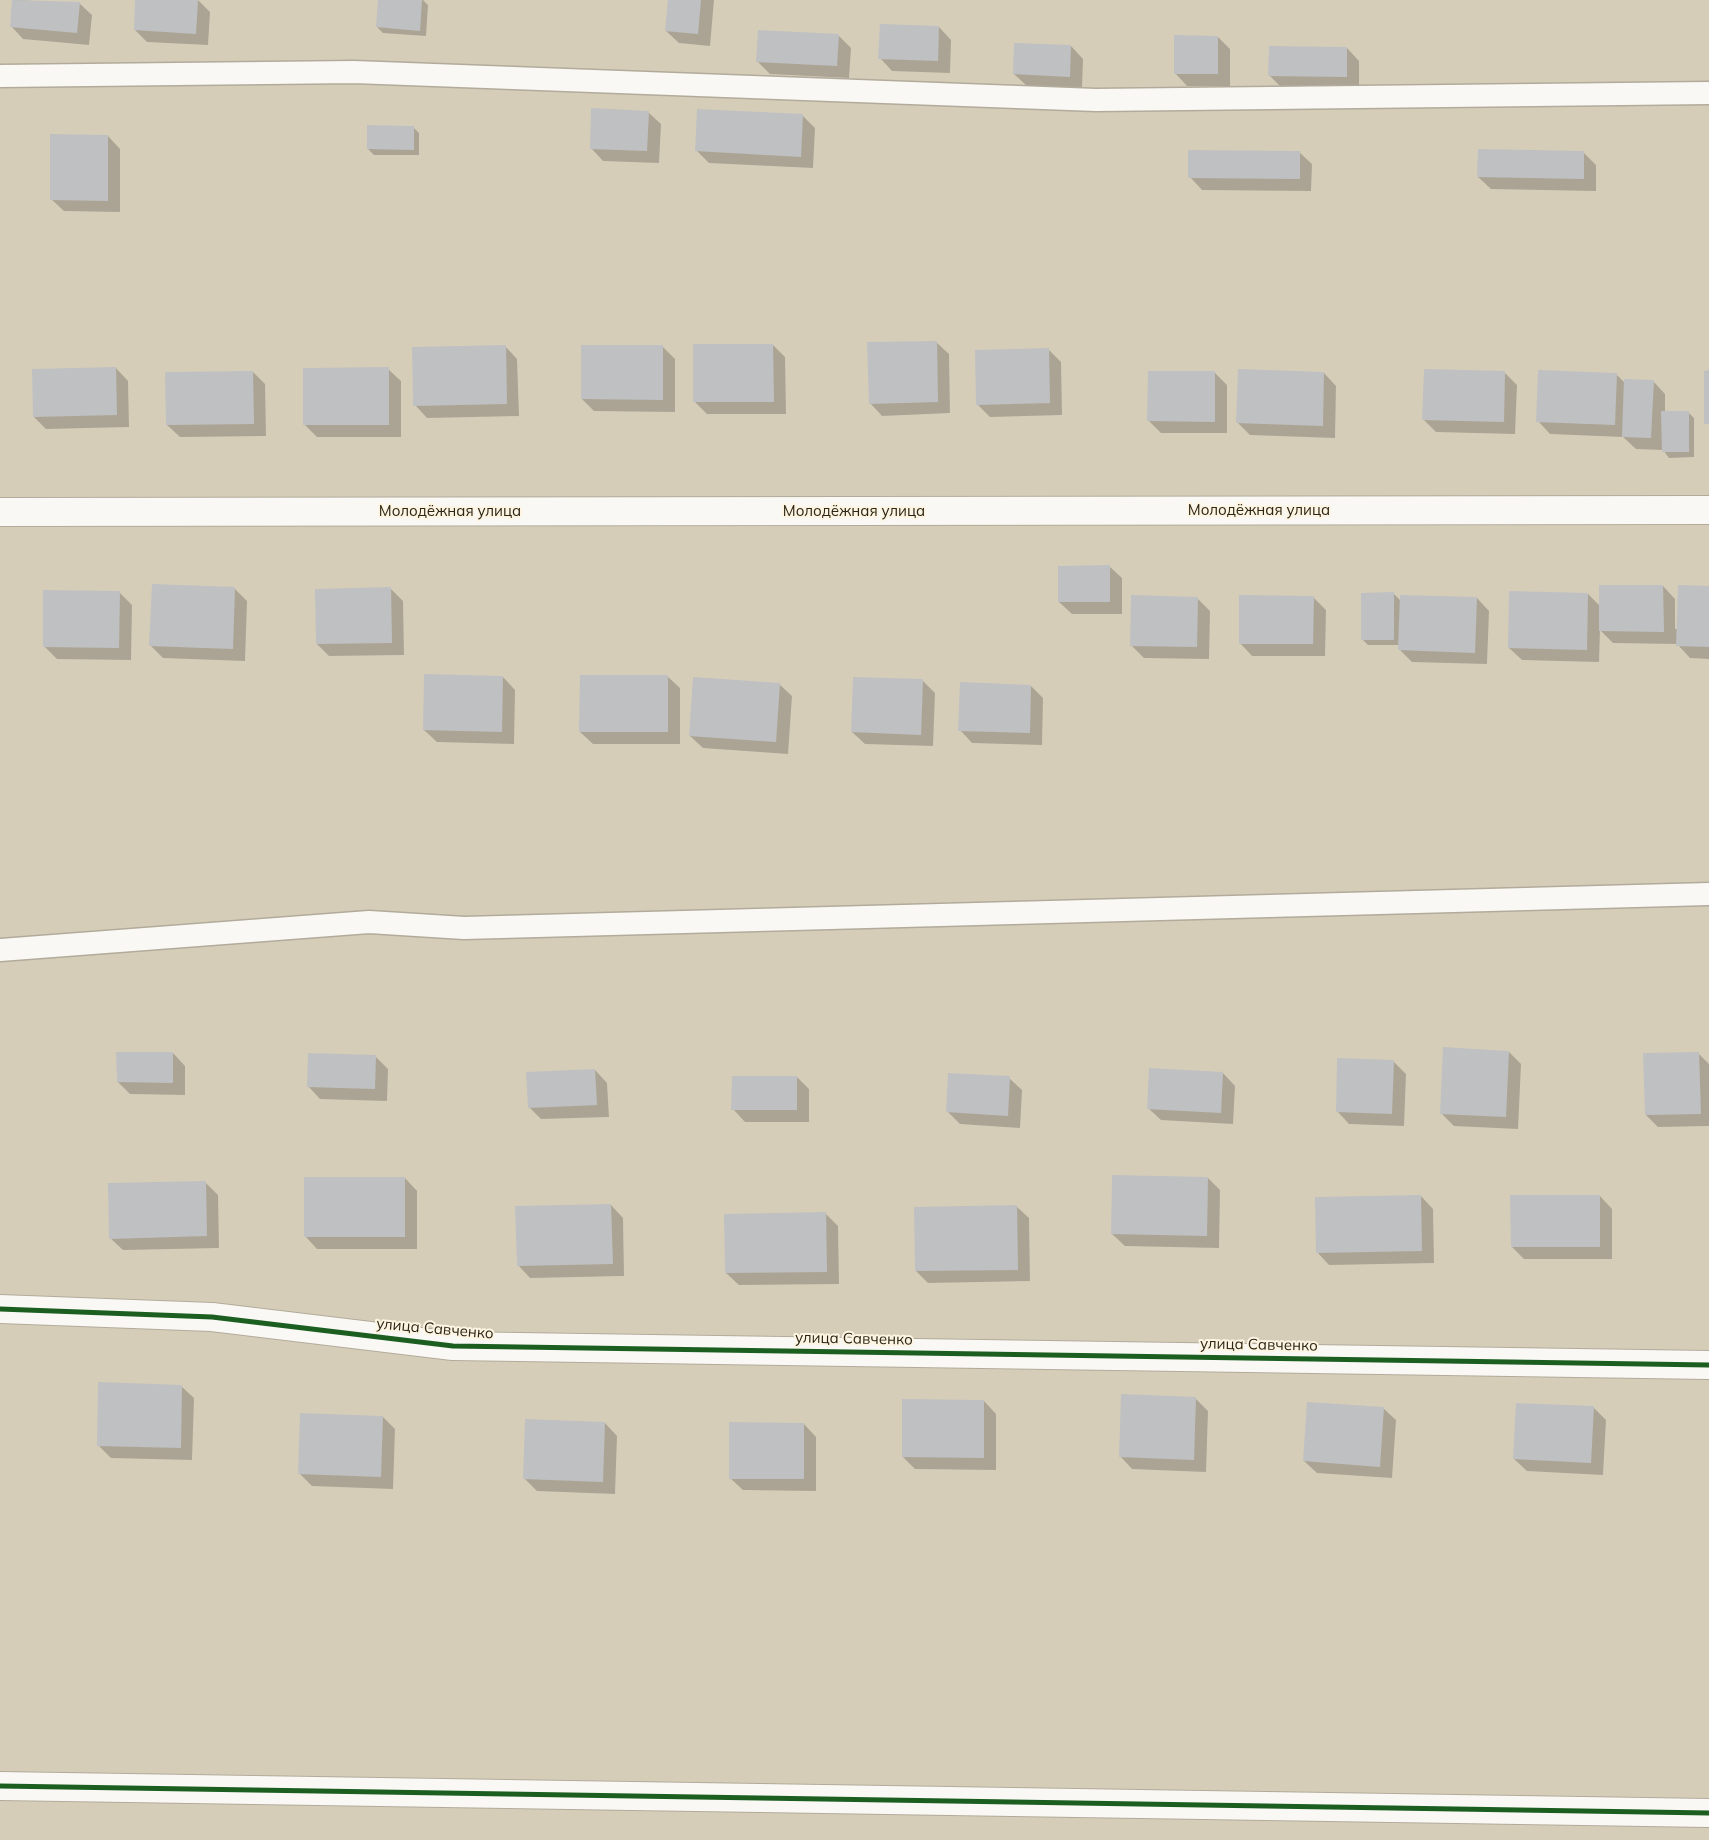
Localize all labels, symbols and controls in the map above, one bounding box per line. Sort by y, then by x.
street label: Молодёжная улица [1188,501,1330,519]
street label: Молодёжная улица [379,502,521,520]
street label: Молодёжная улица [783,502,925,520]
street label: улица Савченко [376,1315,494,1343]
street label: улица Савченко [795,1329,913,1349]
street label: улица Савченко [1200,1335,1318,1355]

